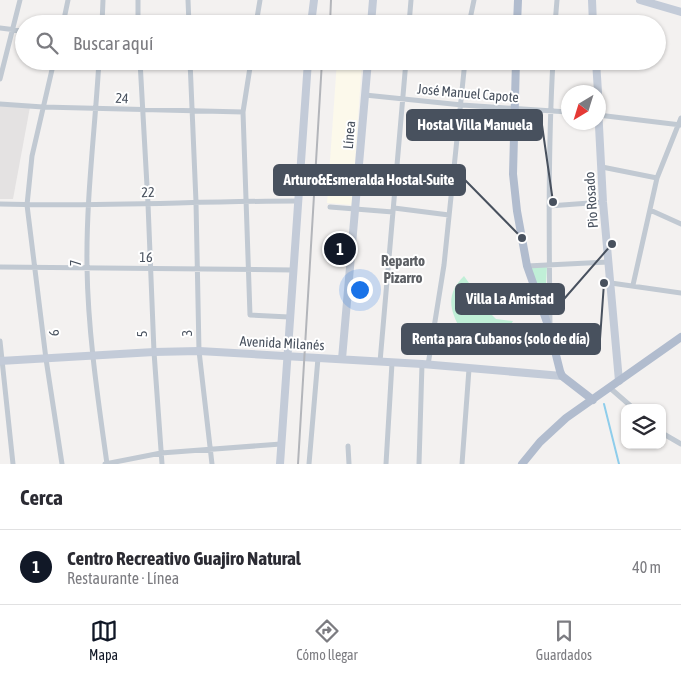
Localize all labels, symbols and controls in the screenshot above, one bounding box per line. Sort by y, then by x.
search box [15,15,666,70]
icon: search [33,29,61,57]
text: Buscar aquí [73,32,153,54]
street label: José Manuel Capote [417,81,519,105]
north arrow [561,85,606,130]
street label: 24 [115,90,129,106]
callout: Hostal Villa Manuela [407,110,542,140]
text: Hostal Villa Manuela [417,116,533,133]
street label: Línea [340,120,358,150]
callout: Arturo&Esmeralda Hostal-Suite [274,165,465,195]
text: Arturo&Esmeralda Hostal-Suite [283,171,455,188]
street label: Pio Rosado [581,171,601,229]
street label: 22 [141,184,155,200]
pin: 1 [324,230,356,268]
street label: 16 [139,249,153,265]
district label: Reparto Pizarro [381,252,425,286]
street label: 7 [68,260,84,266]
your location [347,277,373,303]
callout: Villa La Amistad [456,284,564,314]
text: Villa La Amistad [465,290,554,307]
callout: Renta para Cubanos (solo de día) [402,324,600,354]
street label: 9 [46,329,62,337]
street label: 5 [134,330,150,338]
street label: 3 [179,330,195,336]
text: Renta para Cubanos (solo de día) [412,330,590,347]
street label: Avenida Milanés [239,333,325,353]
map controls [621,404,666,449]
button: layers [621,404,666,449]
text: Cerca [20,485,63,509]
text: Centro Recreativo Guajiro Natural [67,547,301,569]
text: 1 [32,558,40,576]
text: 40 m [632,558,661,576]
text: Restaurante · Línea [67,569,179,587]
tab: Mapa [89,617,118,663]
tab: Cómo llegar [296,617,358,663]
tab: Guardados [536,617,592,663]

